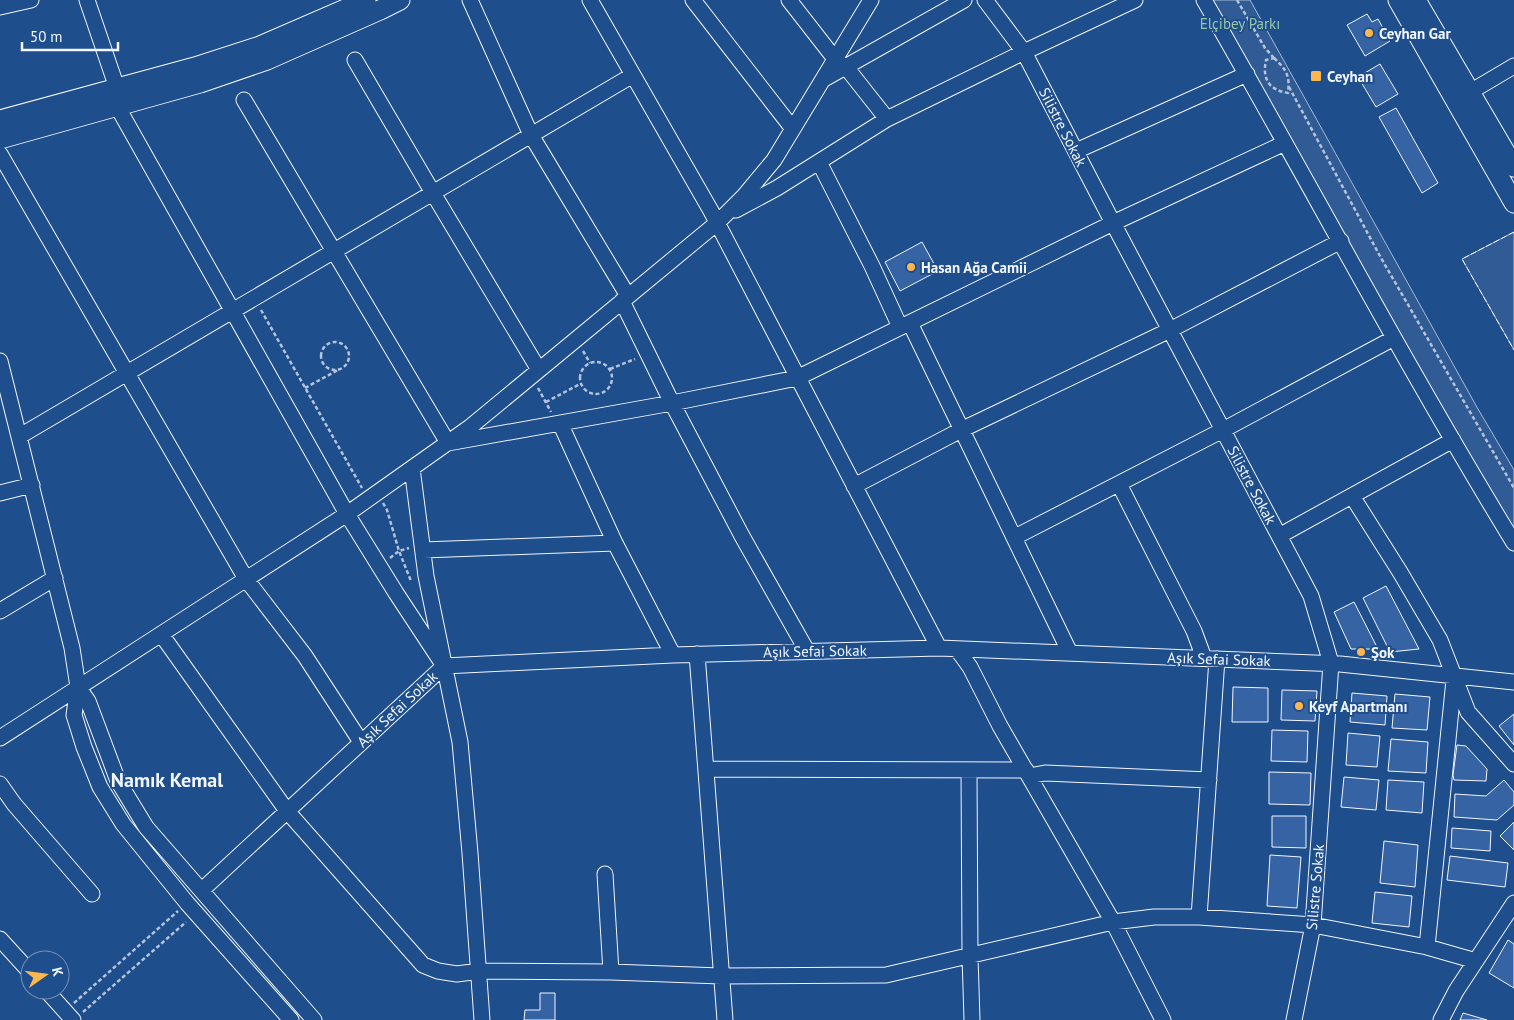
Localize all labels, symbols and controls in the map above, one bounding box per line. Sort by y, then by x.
park label: Elçibey Parkı [1200,14,1280,33]
scale bar [22,20,119,52]
place label: Ceyhan Gar [1379,24,1451,43]
text: 50 m [30,27,63,46]
marker: Ceyhan Gar [1363,27,1375,39]
place label: Ceyhan [1327,67,1373,86]
marker: Ceyhan [1309,69,1323,83]
street label: Silistre Sokak [1035,84,1091,170]
place label: Hasan Ağa Camii [921,258,1027,277]
marker: Hasan Ağa Camii [905,261,917,273]
street label: Silistre Sokak [1223,442,1281,528]
street label: Aşık Sefai Sokak [763,641,868,661]
place label: Şok [1371,643,1395,662]
marker: Şok [1355,646,1367,658]
street label: Aşık Sefai Sokak [1167,648,1272,670]
street label: Aşık Sefai Sokak [353,666,442,751]
place label: Keyf Apartmanı [1309,697,1407,716]
marker: Keyf Apartmanı [1293,700,1305,712]
district label: Namık Kemal [111,767,223,793]
street label: Silistre Sokak [1302,842,1328,931]
north arrow [20,950,70,1000]
text: K [48,965,67,979]

